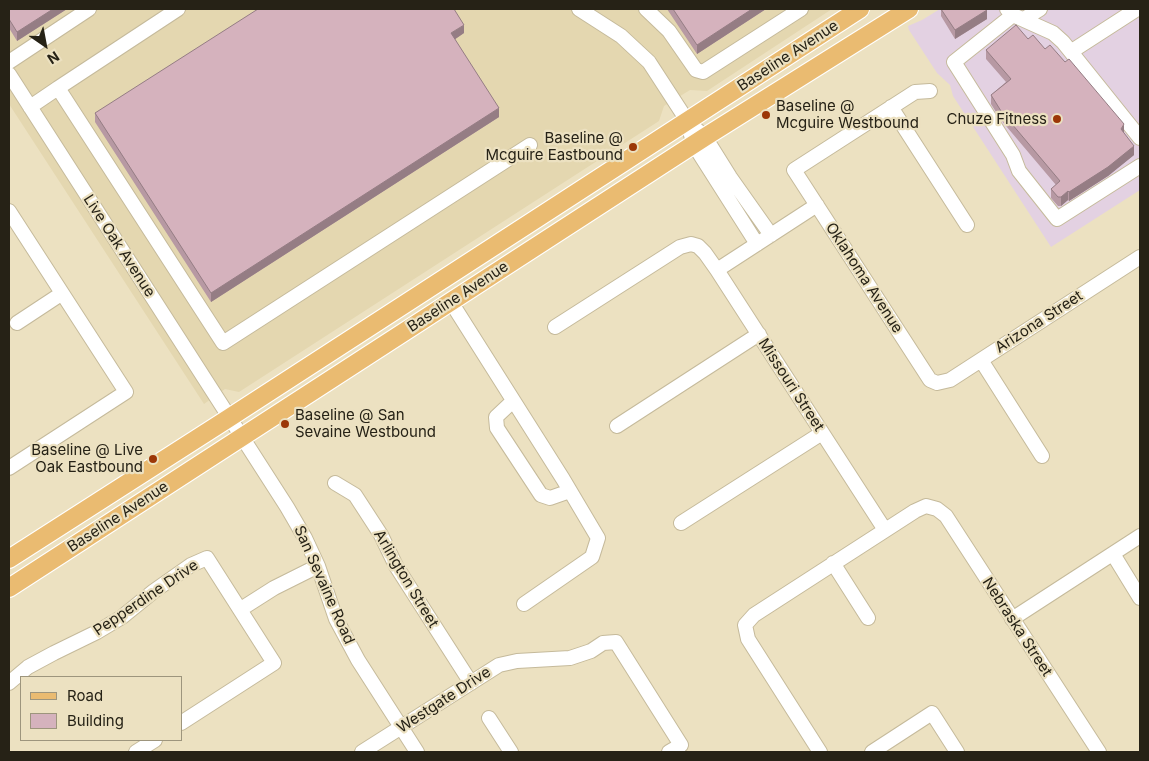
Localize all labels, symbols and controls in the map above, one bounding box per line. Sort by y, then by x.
street label: Baseline Avenue [734,17,842,95]
north arrow [20,20,70,70]
text: N [44,48,63,68]
place label: Baseline @ Mcguire Westbound [776,97,919,132]
marker: Baseline @ Mcguire Westbound [760,109,772,121]
place label: Chuze Fitness [946,110,1047,128]
marker: Chuze Fitness [1051,113,1063,125]
place label: Baseline @ Mcguire Eastbound [485,129,623,164]
marker: Baseline @ Mcguire Eastbound [627,141,639,153]
street label: Live Oak Avenue [79,192,159,300]
street label: Oklahoma Avenue [822,219,906,337]
street label: Baseline Avenue [404,258,512,336]
street label: Arizona Street [992,287,1086,357]
street label: Missouri Street [754,335,828,435]
place label: Baseline @ San Sevaine Westbound [295,406,436,441]
marker: Baseline @ San Sevaine Westbound [279,418,291,430]
place label: Baseline @ Live Oak Eastbound [31,441,143,476]
marker: Baseline @ Live Oak Eastbound [147,453,159,465]
street label: Baseline Avenue [64,478,172,556]
street label: San Sevaine Road [290,523,358,647]
street label: Arlington Street [370,527,442,631]
street label: Pepperdine Drive [90,556,202,640]
street label: Nebraska Street [978,574,1056,680]
street label: Westgate Drive [394,663,494,737]
legend [20,676,182,741]
text: Road [67,686,103,705]
text: Building [67,711,124,730]

